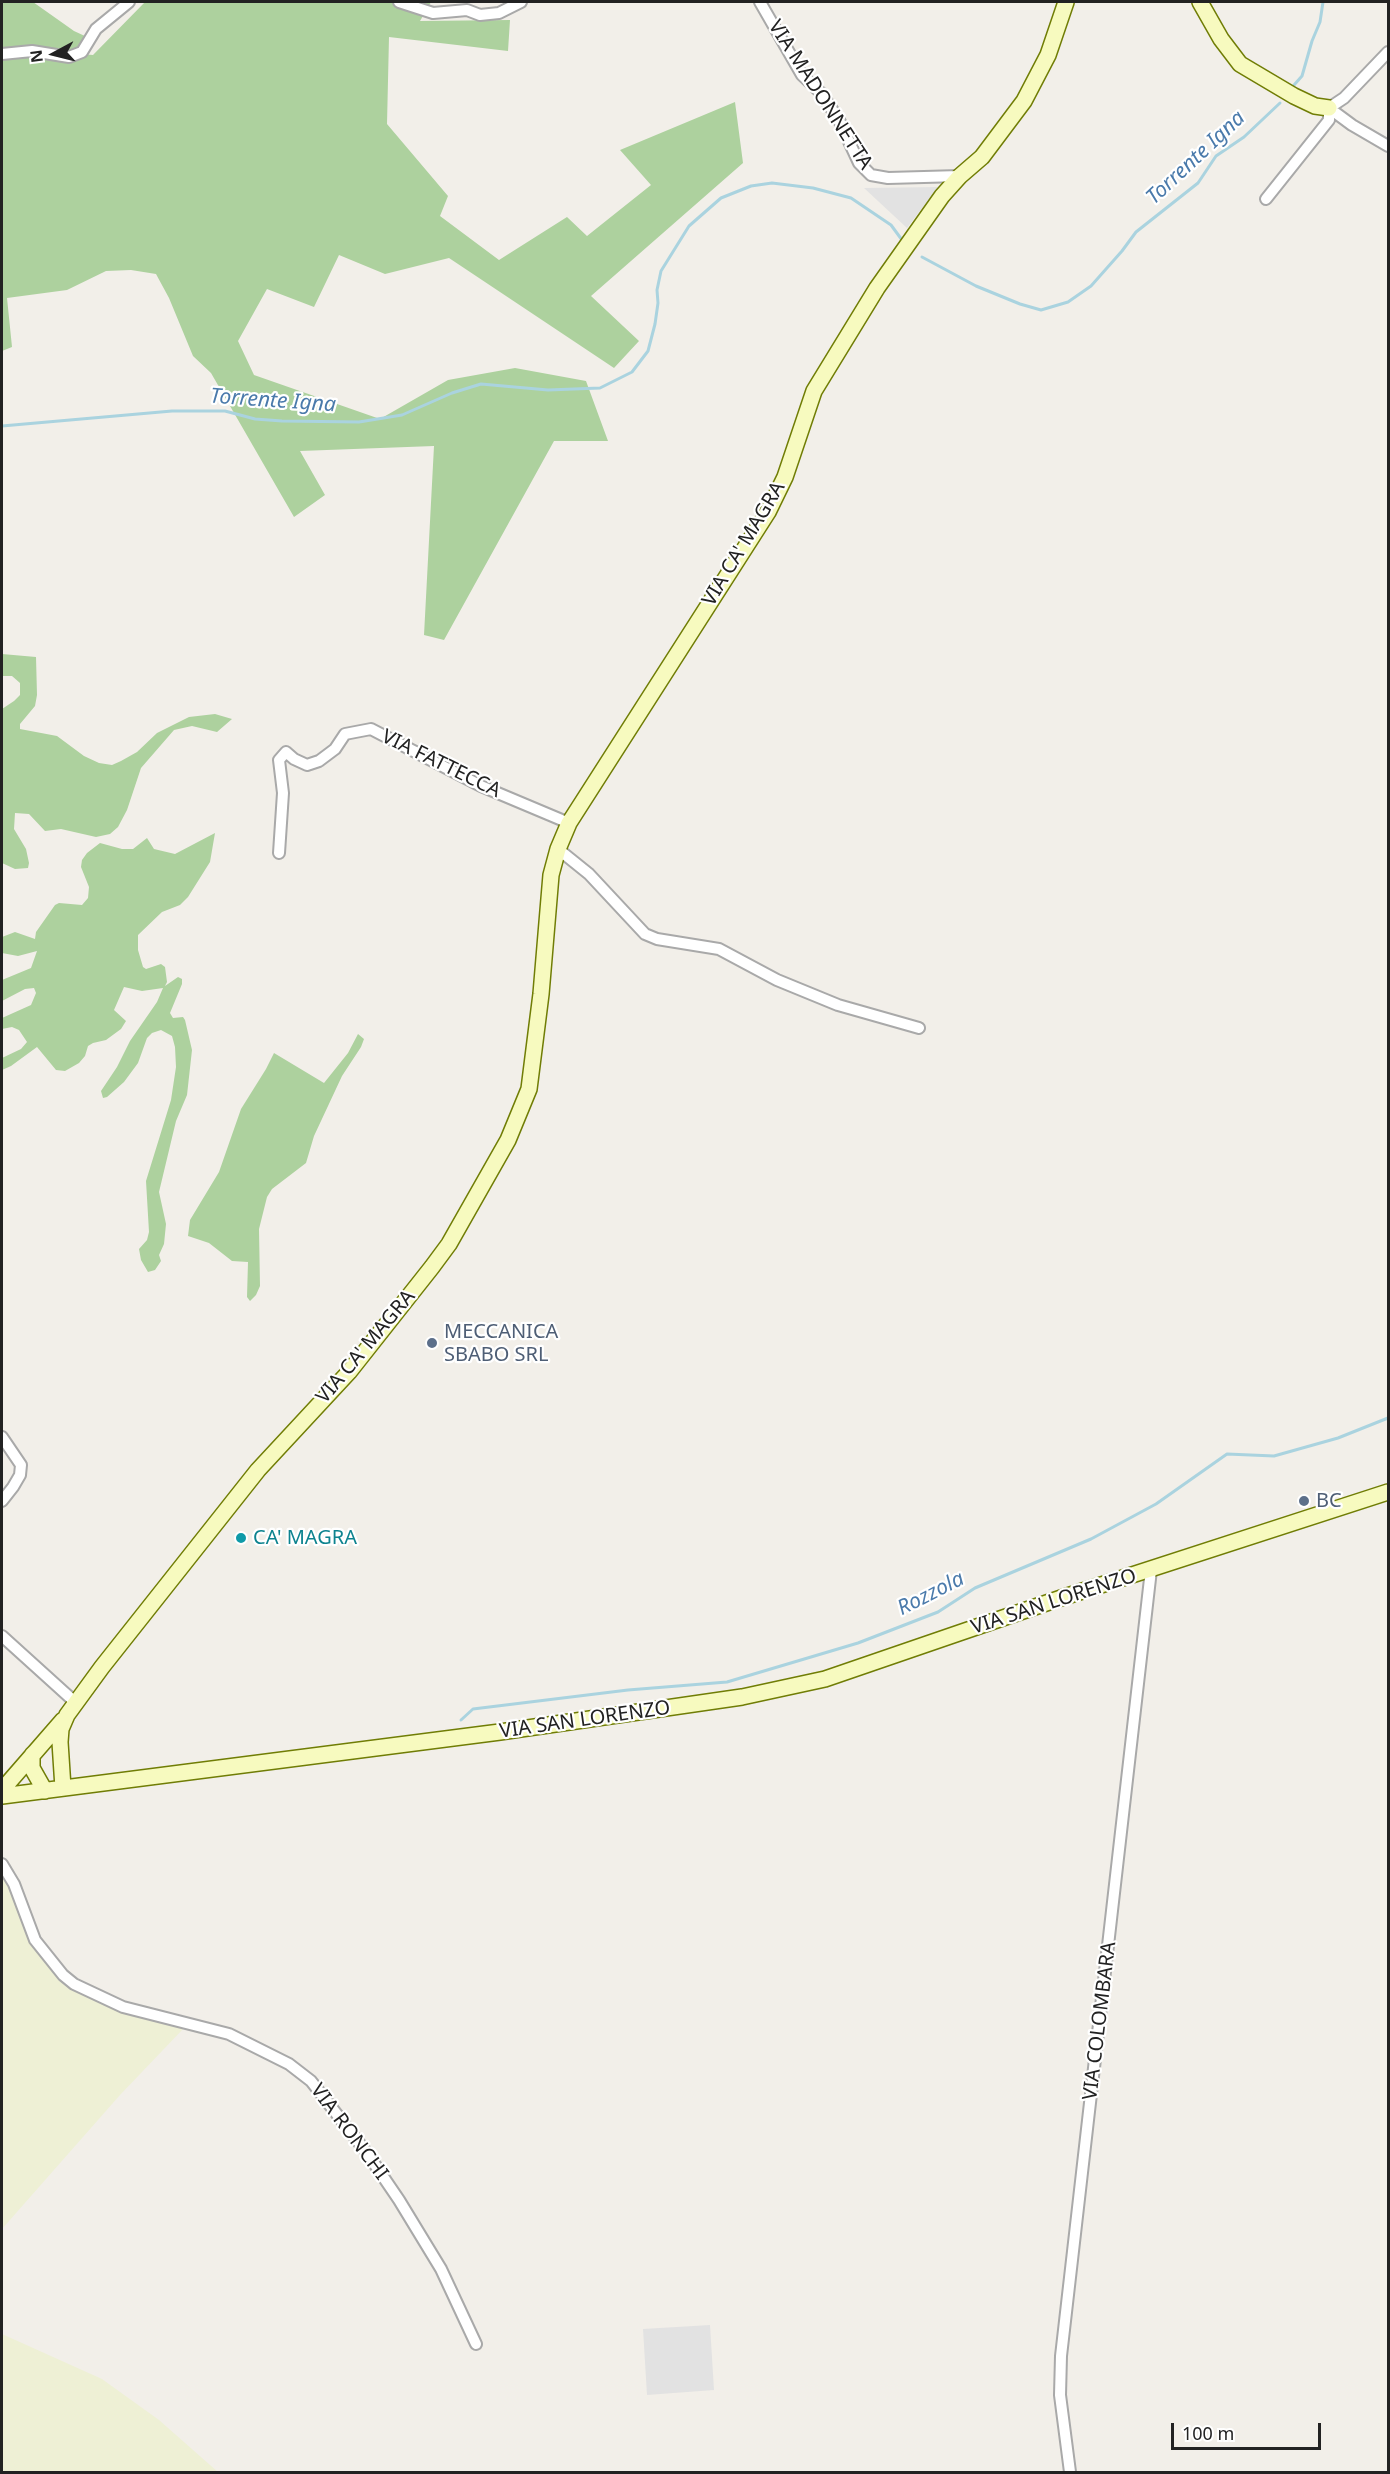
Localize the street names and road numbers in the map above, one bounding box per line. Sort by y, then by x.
street label: VIA MADONNETTA [763,16,877,174]
street label: VIA CA' MAGRA [697,477,791,611]
street label: VIA FATTECCA [378,725,504,803]
street label: VIA CA' MAGRA [312,1285,420,1409]
street label: VIA SAN LORENZO [968,1564,1140,1640]
street label: VIA SAN LORENZO [498,1696,672,1744]
street label: VIA COLOMBARA [1078,1940,1122,2102]
street label: VIA RONCHI [305,2079,393,2185]

